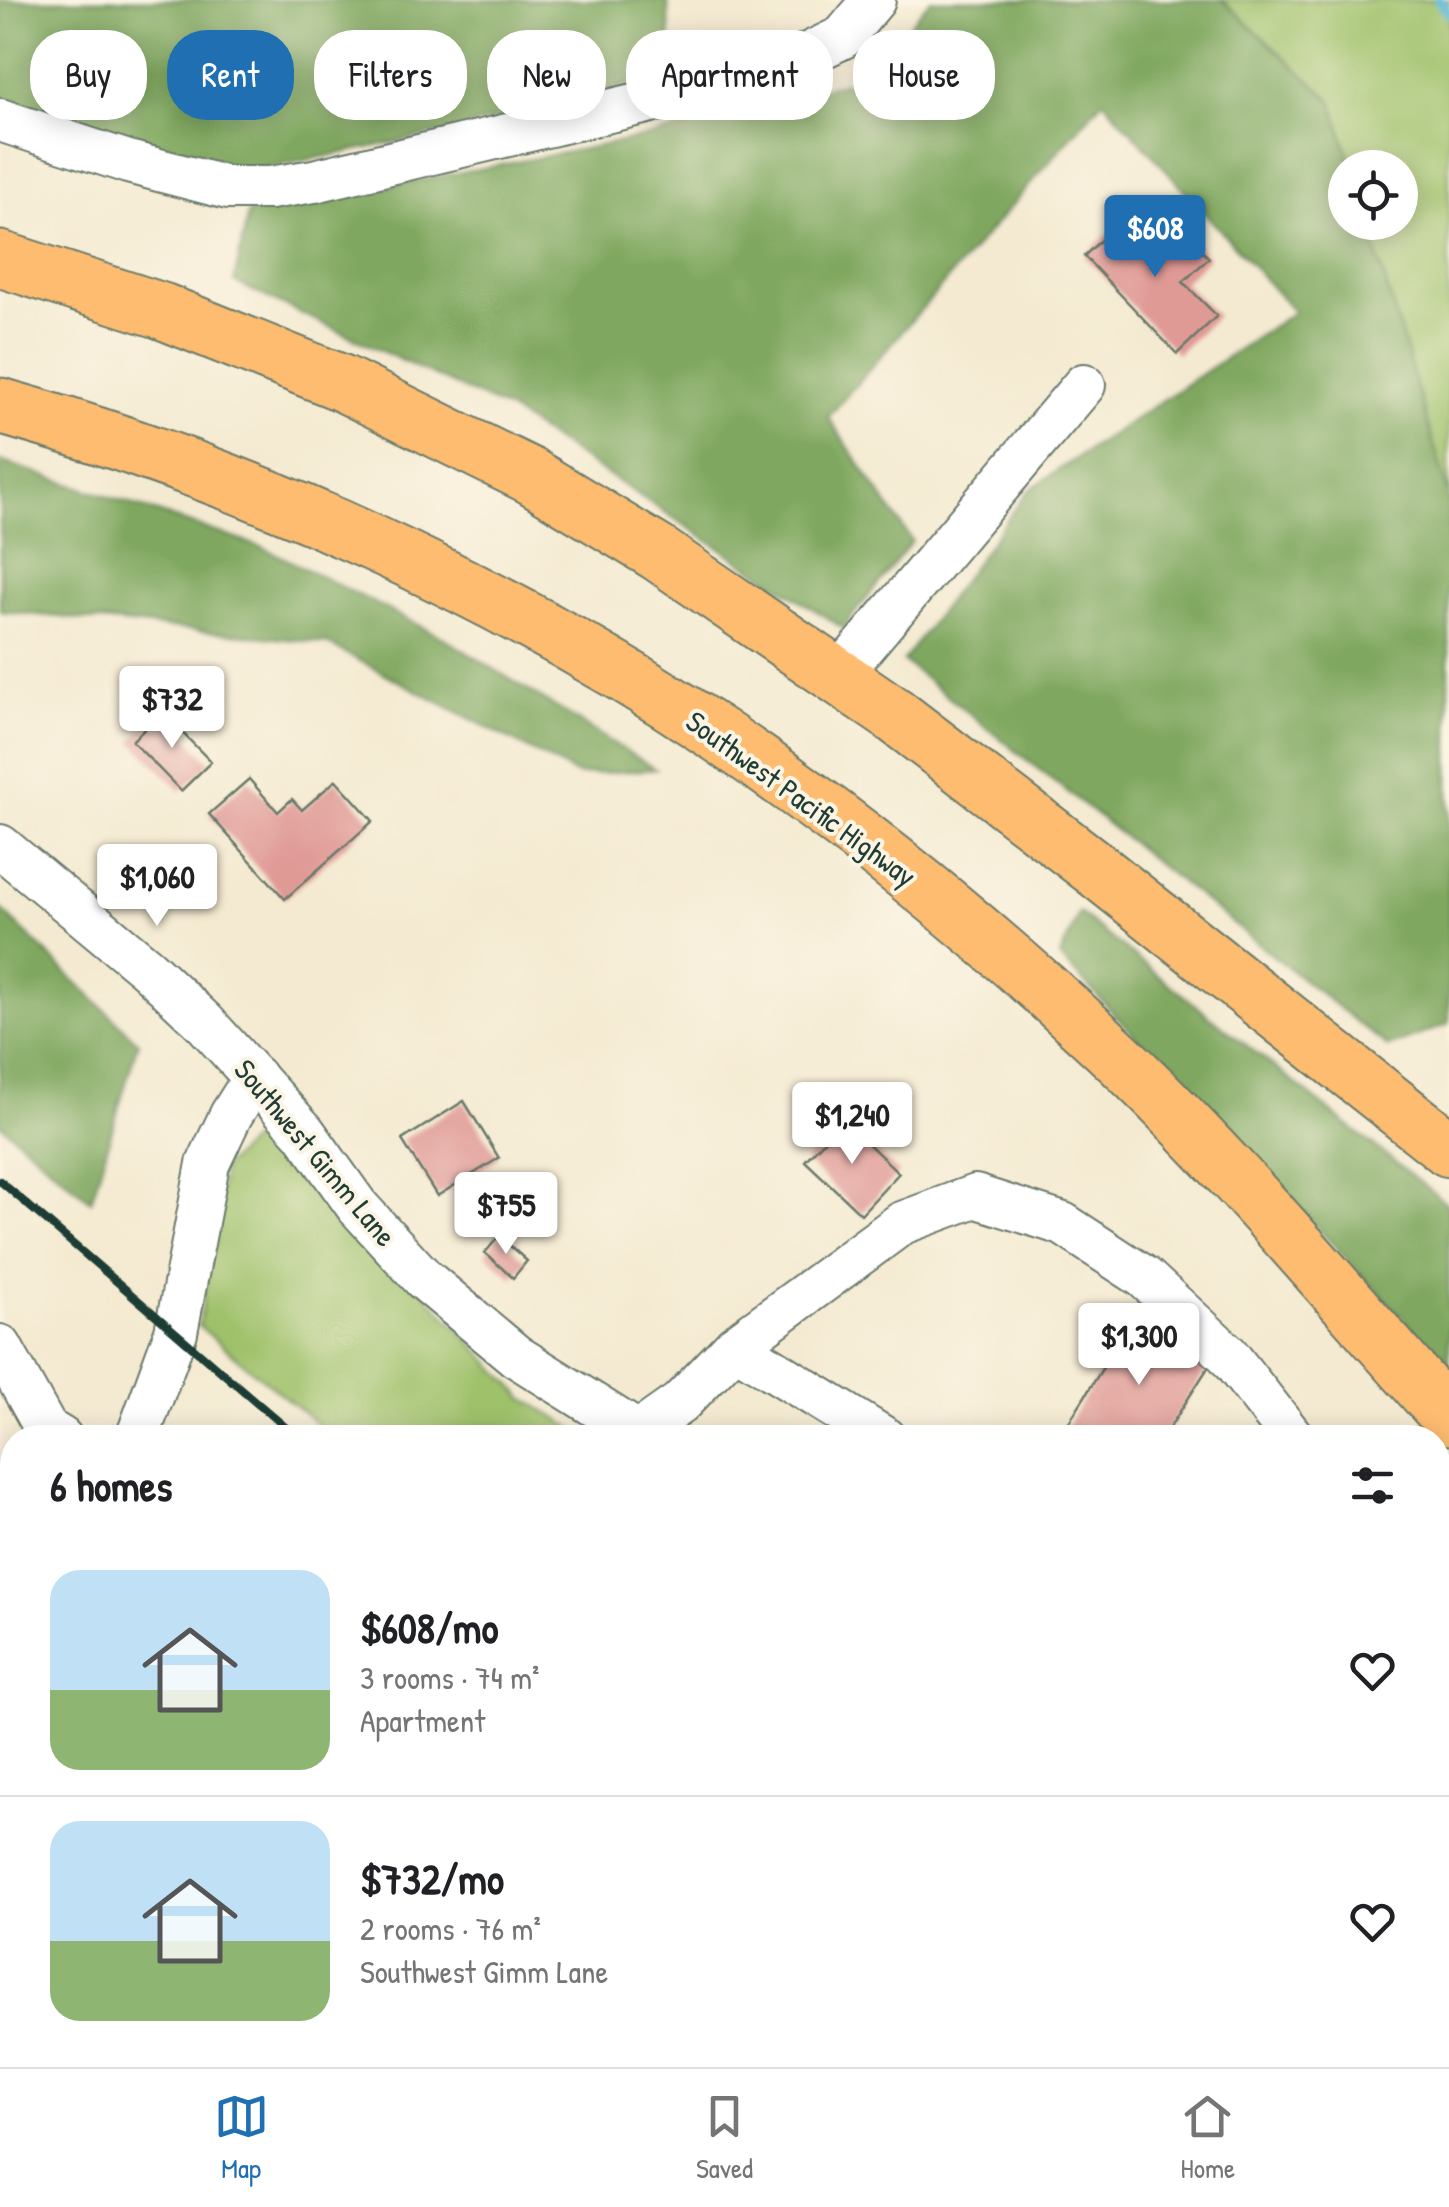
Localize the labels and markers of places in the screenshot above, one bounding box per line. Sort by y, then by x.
pin: $608 [1096,195,1214,280]
pin: $732 [113,666,231,751]
pin: $1,060 [76,844,238,929]
pin: $1,240 [771,1082,933,1167]
pin: $755 [447,1172,565,1257]
pin: $1,300 [1058,1303,1220,1388]

